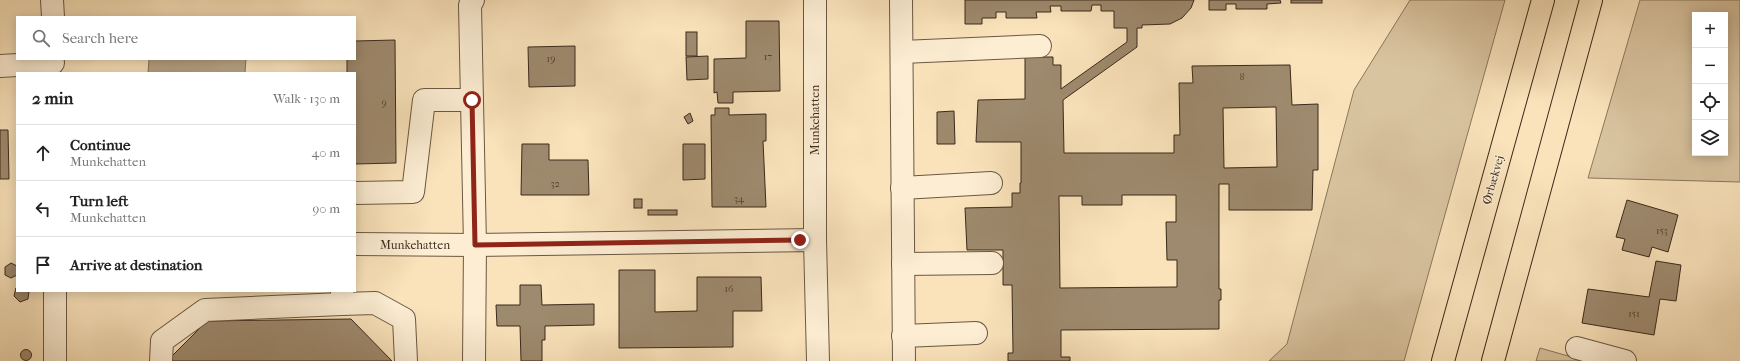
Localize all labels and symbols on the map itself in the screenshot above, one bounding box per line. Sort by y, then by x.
house number: 17 [764,51,772,63]
house number: 19 [547,53,555,65]
house number: 8 [1239,71,1245,83]
street label: Munkehatten [808,85,822,155]
route start [463,91,481,109]
house number: 9 [381,97,387,109]
street label: Ørbækvej [1479,154,1507,206]
house number: 32 [550,178,560,190]
house number: 34 [734,193,745,205]
house number: 153 [1656,225,1668,237]
route end [791,231,809,249]
street label: Munkehatten [380,238,450,252]
house number: 16 [725,283,734,295]
house number: 151 [1628,308,1640,320]

